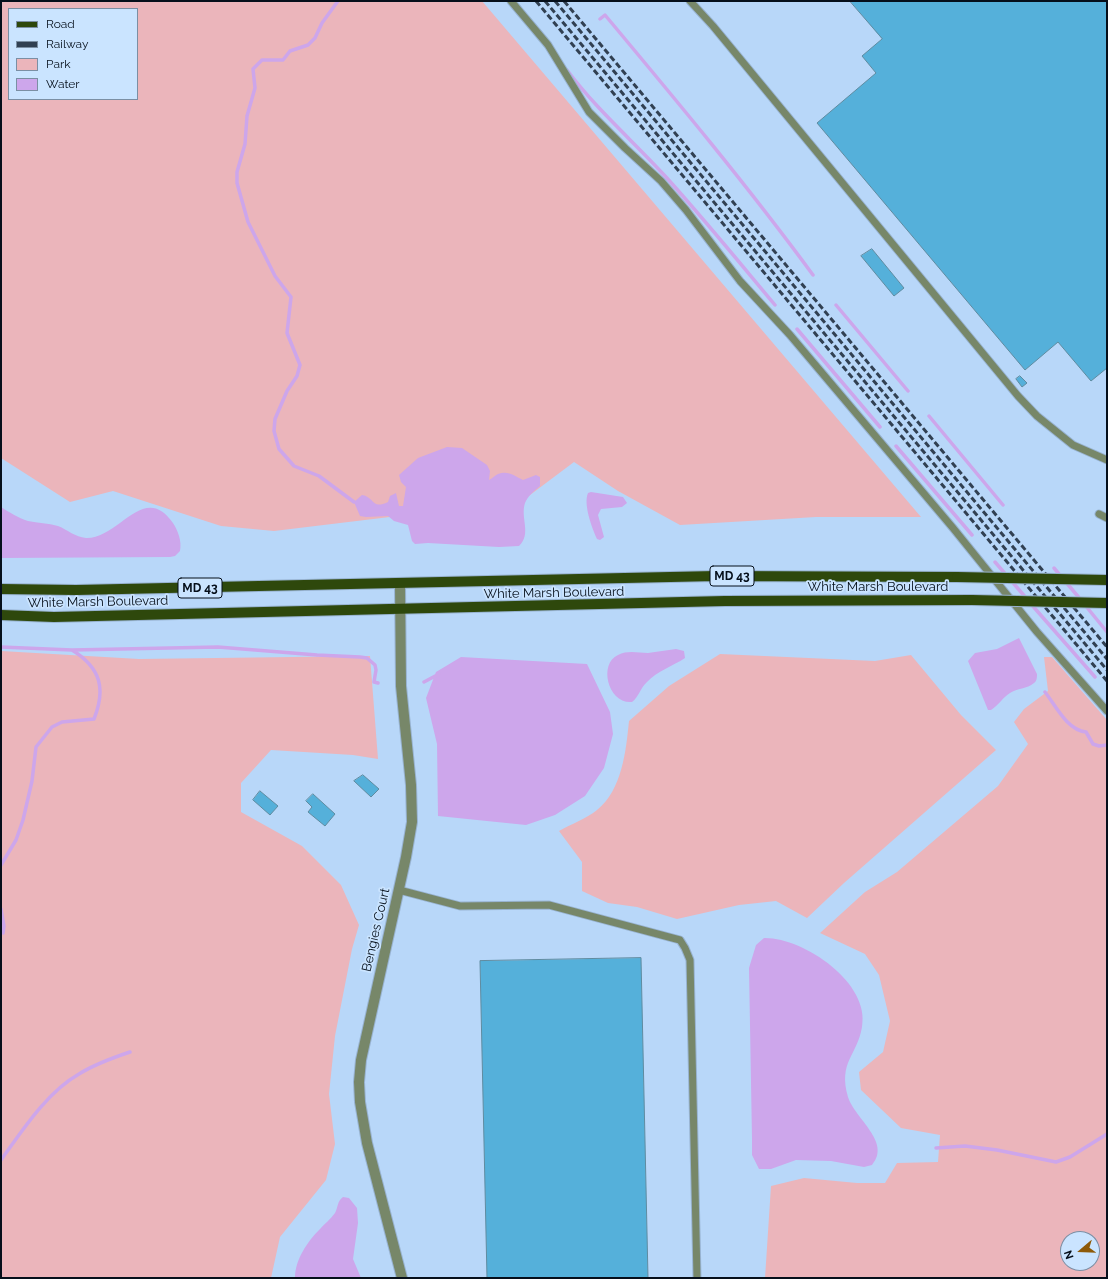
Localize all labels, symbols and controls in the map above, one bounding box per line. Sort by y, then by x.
legend [8,8,138,100]
text: Road [46,17,75,31]
text: Railway [46,37,88,51]
text: Park [46,57,71,71]
text: Water [46,77,80,91]
road number: MD 43 [710,566,754,586]
road number: MD 43 [178,578,222,598]
street label: White Marsh Boulevard [808,579,948,595]
street label: White Marsh Boulevard [483,584,625,602]
street label: White Marsh Boulevard [27,593,169,611]
street label: Bengies Court [359,887,393,973]
north arrow [1060,1231,1100,1271]
text: N [1062,1249,1077,1261]

